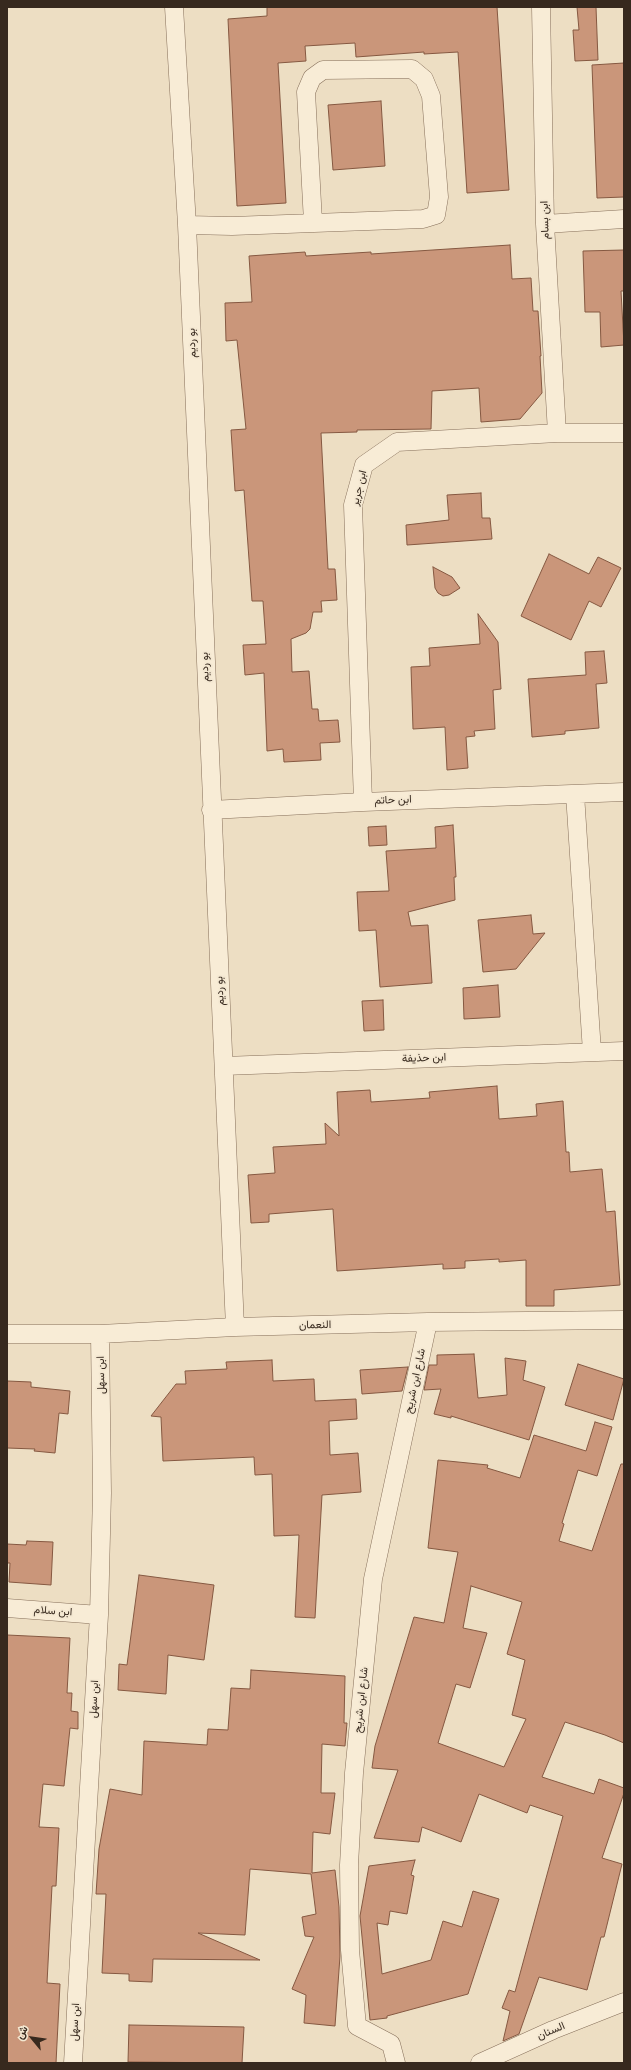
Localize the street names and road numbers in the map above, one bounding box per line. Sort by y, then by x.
street label: ابن بسام [538,201,552,239]
street label: بو رديم [185,328,199,358]
street label: ابن جرير [348,469,370,507]
street label: بو رديم [198,652,212,682]
street label: ابن حاتم [374,793,412,807]
street label: بو رديم [213,976,227,1006]
street label: ابن حذيفة [402,1051,446,1065]
street label: النعمان [299,1318,331,1332]
street label: شارع ابن شريح [402,1347,428,1415]
street label: ابن سهل [94,1356,108,1394]
street label: ابن سلام [33,1603,73,1619]
street label: شارع ابن شريح [351,1666,371,1734]
street label: ابن سهل [86,1680,102,1718]
street label: ابن سهل [67,2003,83,2041]
street label: السنان [535,2019,567,2043]

